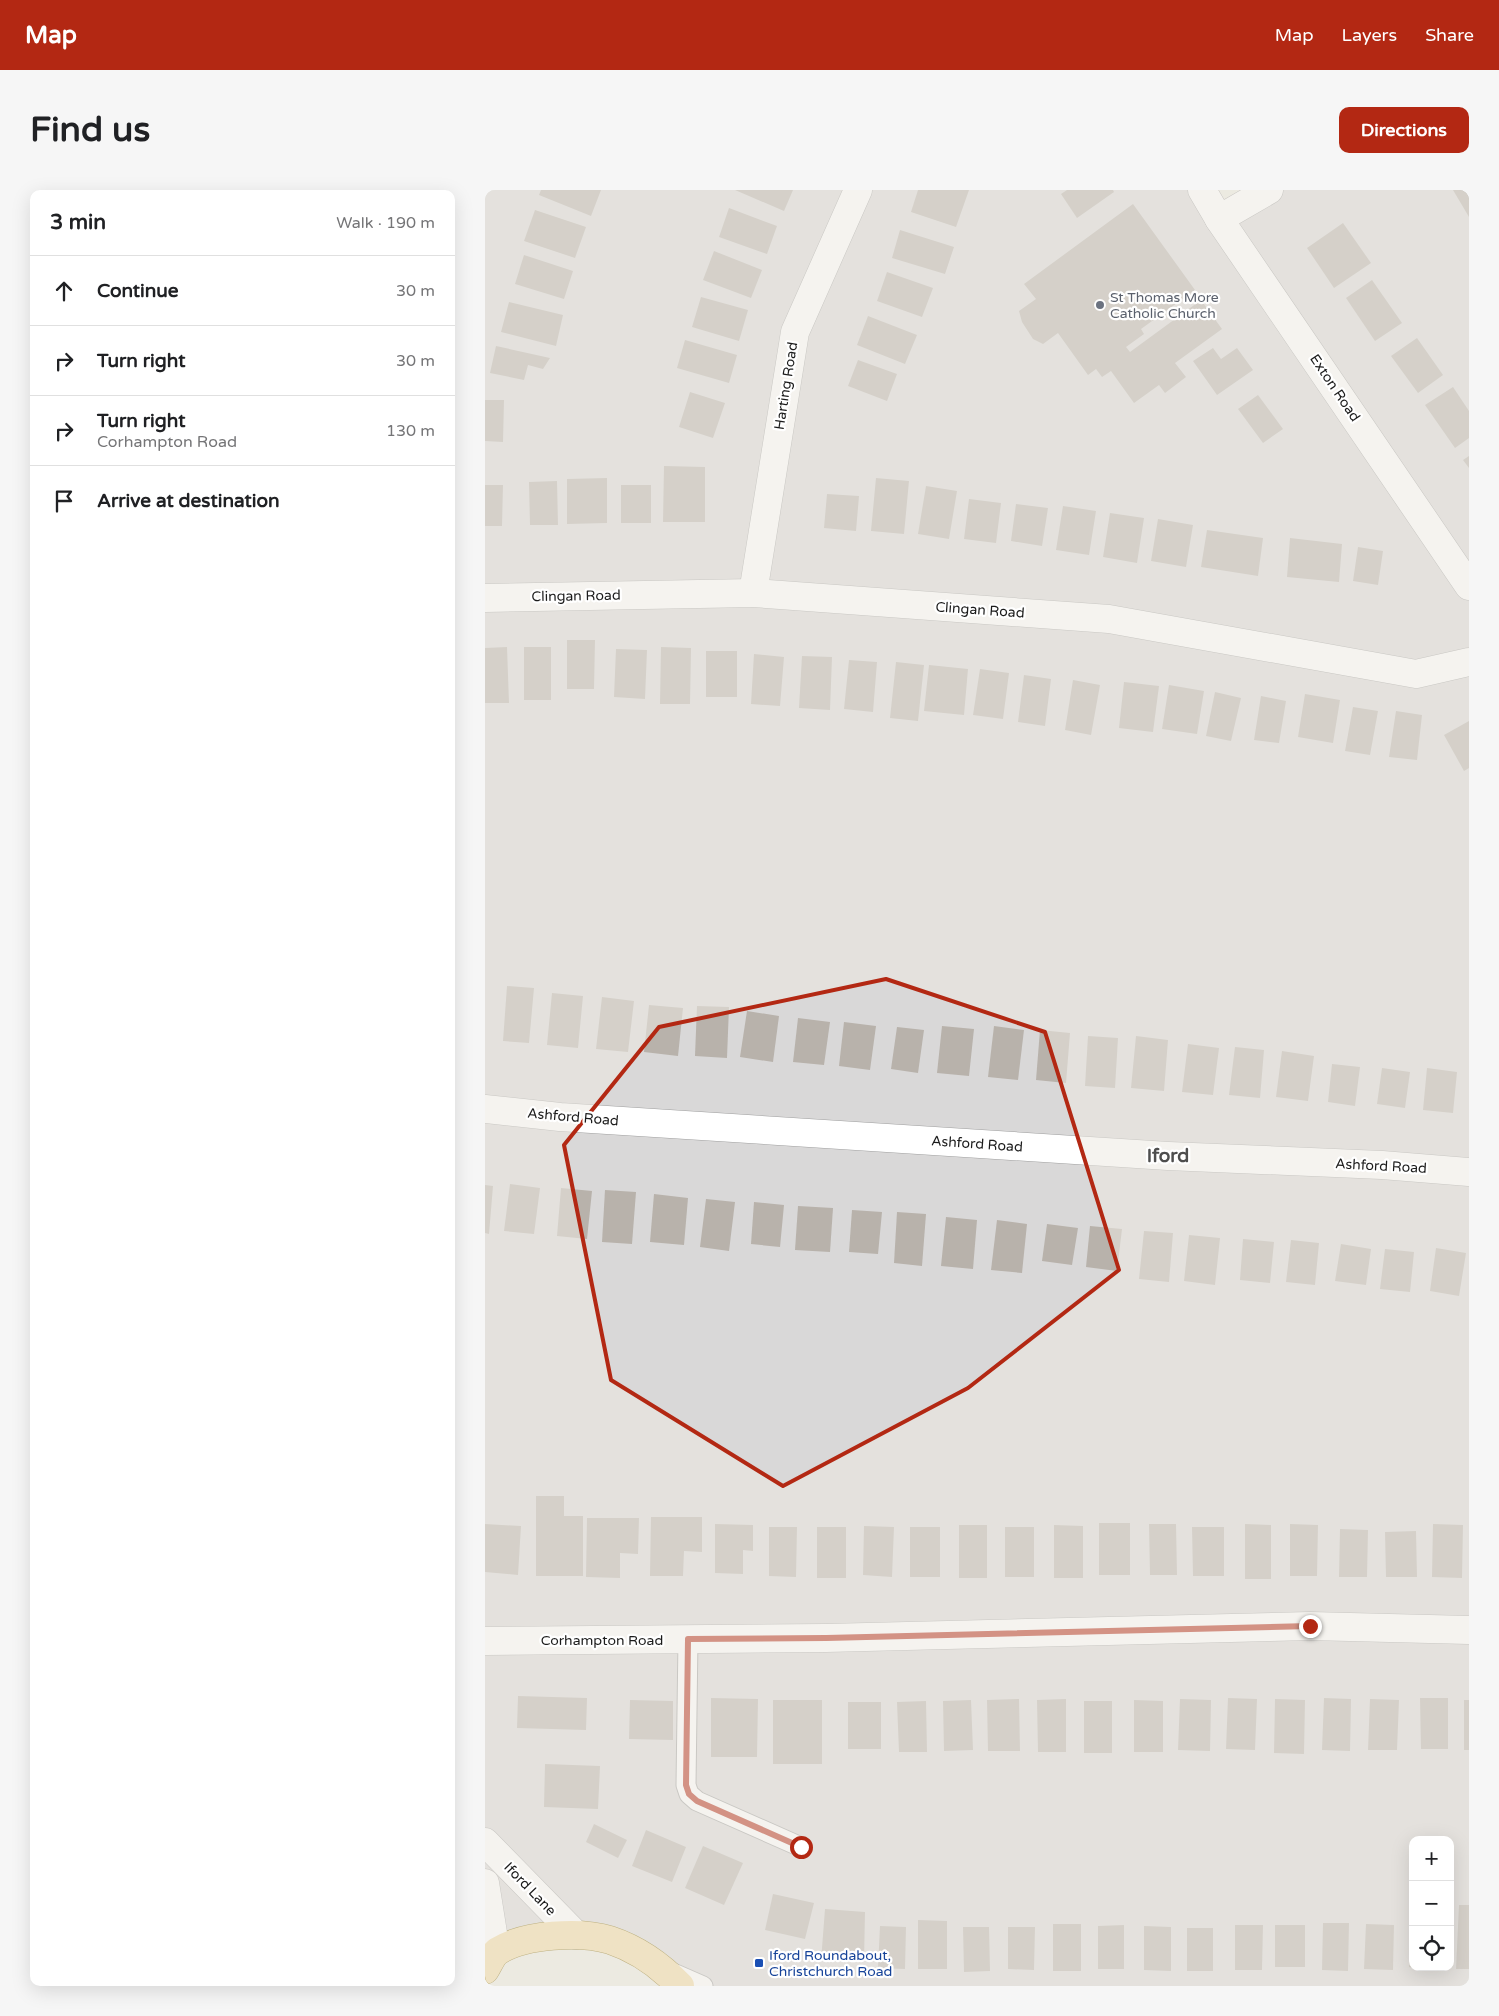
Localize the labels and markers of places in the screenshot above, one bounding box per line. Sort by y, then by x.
place label: St Thomas More Catholic Church [1110,289,1219,322]
marker: St Thomas More Catholic Church [1094,299,1106,311]
place label: Iford Roundabout, Christchurch Road [769,1947,892,1980]
marker: Iford Roundabout, Christchurch Road [753,1957,765,1969]

